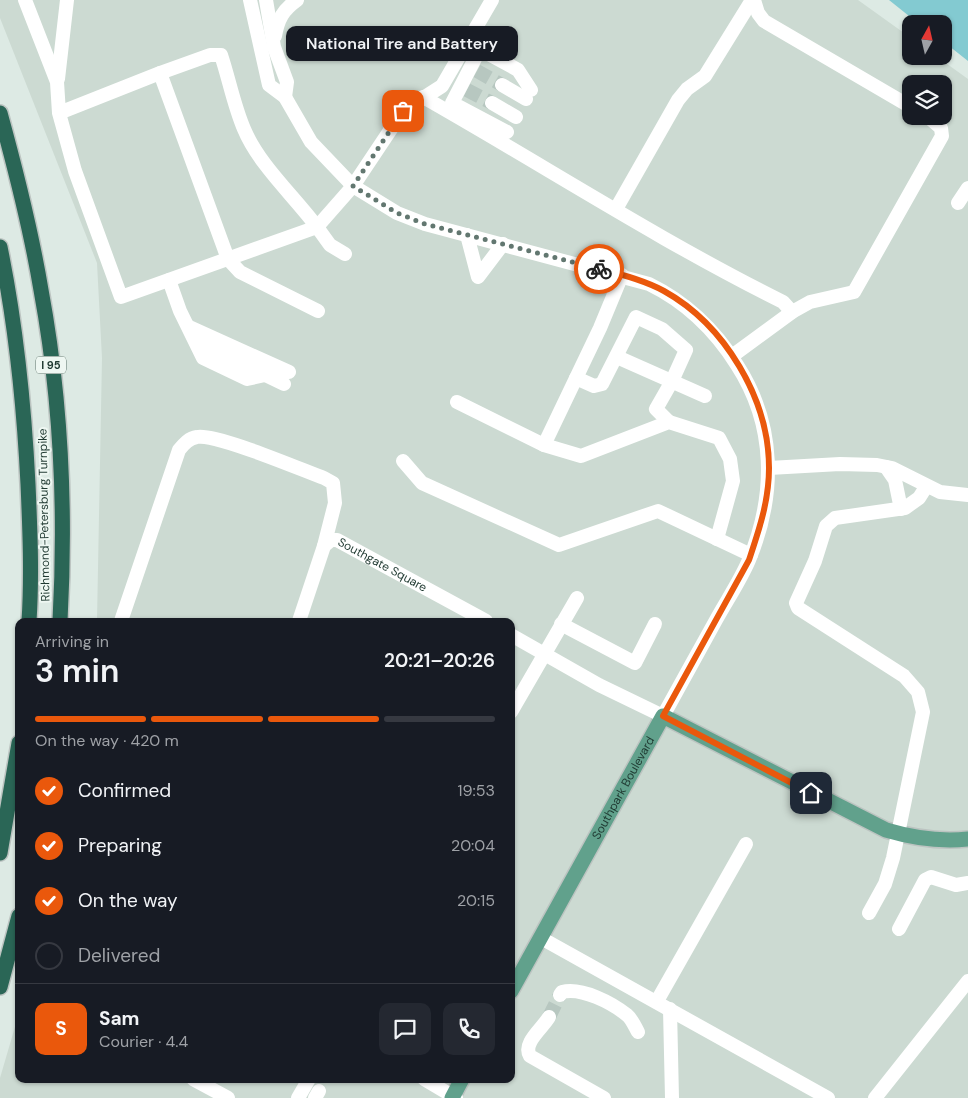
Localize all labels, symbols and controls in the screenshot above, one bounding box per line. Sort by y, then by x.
north arrow [902,15,952,65]
map controls [902,15,952,125]
callout: National Tire and Battery [287,26,519,61]
text: National Tire and Battery [306,33,498,54]
button: layers [902,75,952,125]
pin [382,90,424,132]
icon: bag [389,97,417,125]
courier [574,244,624,294]
icon: bike [585,255,613,283]
road number: I 95 [36,356,66,374]
street label: Richmond-Petersburg Turnpike [34,428,54,602]
street label: Southgate Square [335,534,430,596]
text: Arriving in [35,631,109,652]
text: 20:21–20:26 [384,648,495,673]
text: 3 min [35,650,119,692]
text: On the way · 420 m [35,730,179,751]
street label: Southpark Boulevard [588,734,658,842]
pin [790,772,832,814]
icon: check [35,777,63,805]
text: Confirmed [78,778,171,803]
icon: home [797,779,825,807]
text: 19:53 [458,780,495,801]
icon: check [35,832,63,860]
text: Preparing [78,833,162,858]
text: 20:04 [451,835,495,856]
icon: check [35,887,63,915]
text: On the way [78,888,178,913]
text: 20:15 [457,890,495,911]
text: Delivered [78,943,160,968]
button: chat [379,1003,431,1055]
button: phone [443,1003,495,1055]
text: Sam [99,1006,140,1031]
text: S [55,1016,67,1041]
text: Courier · 4.4 [99,1031,188,1052]

